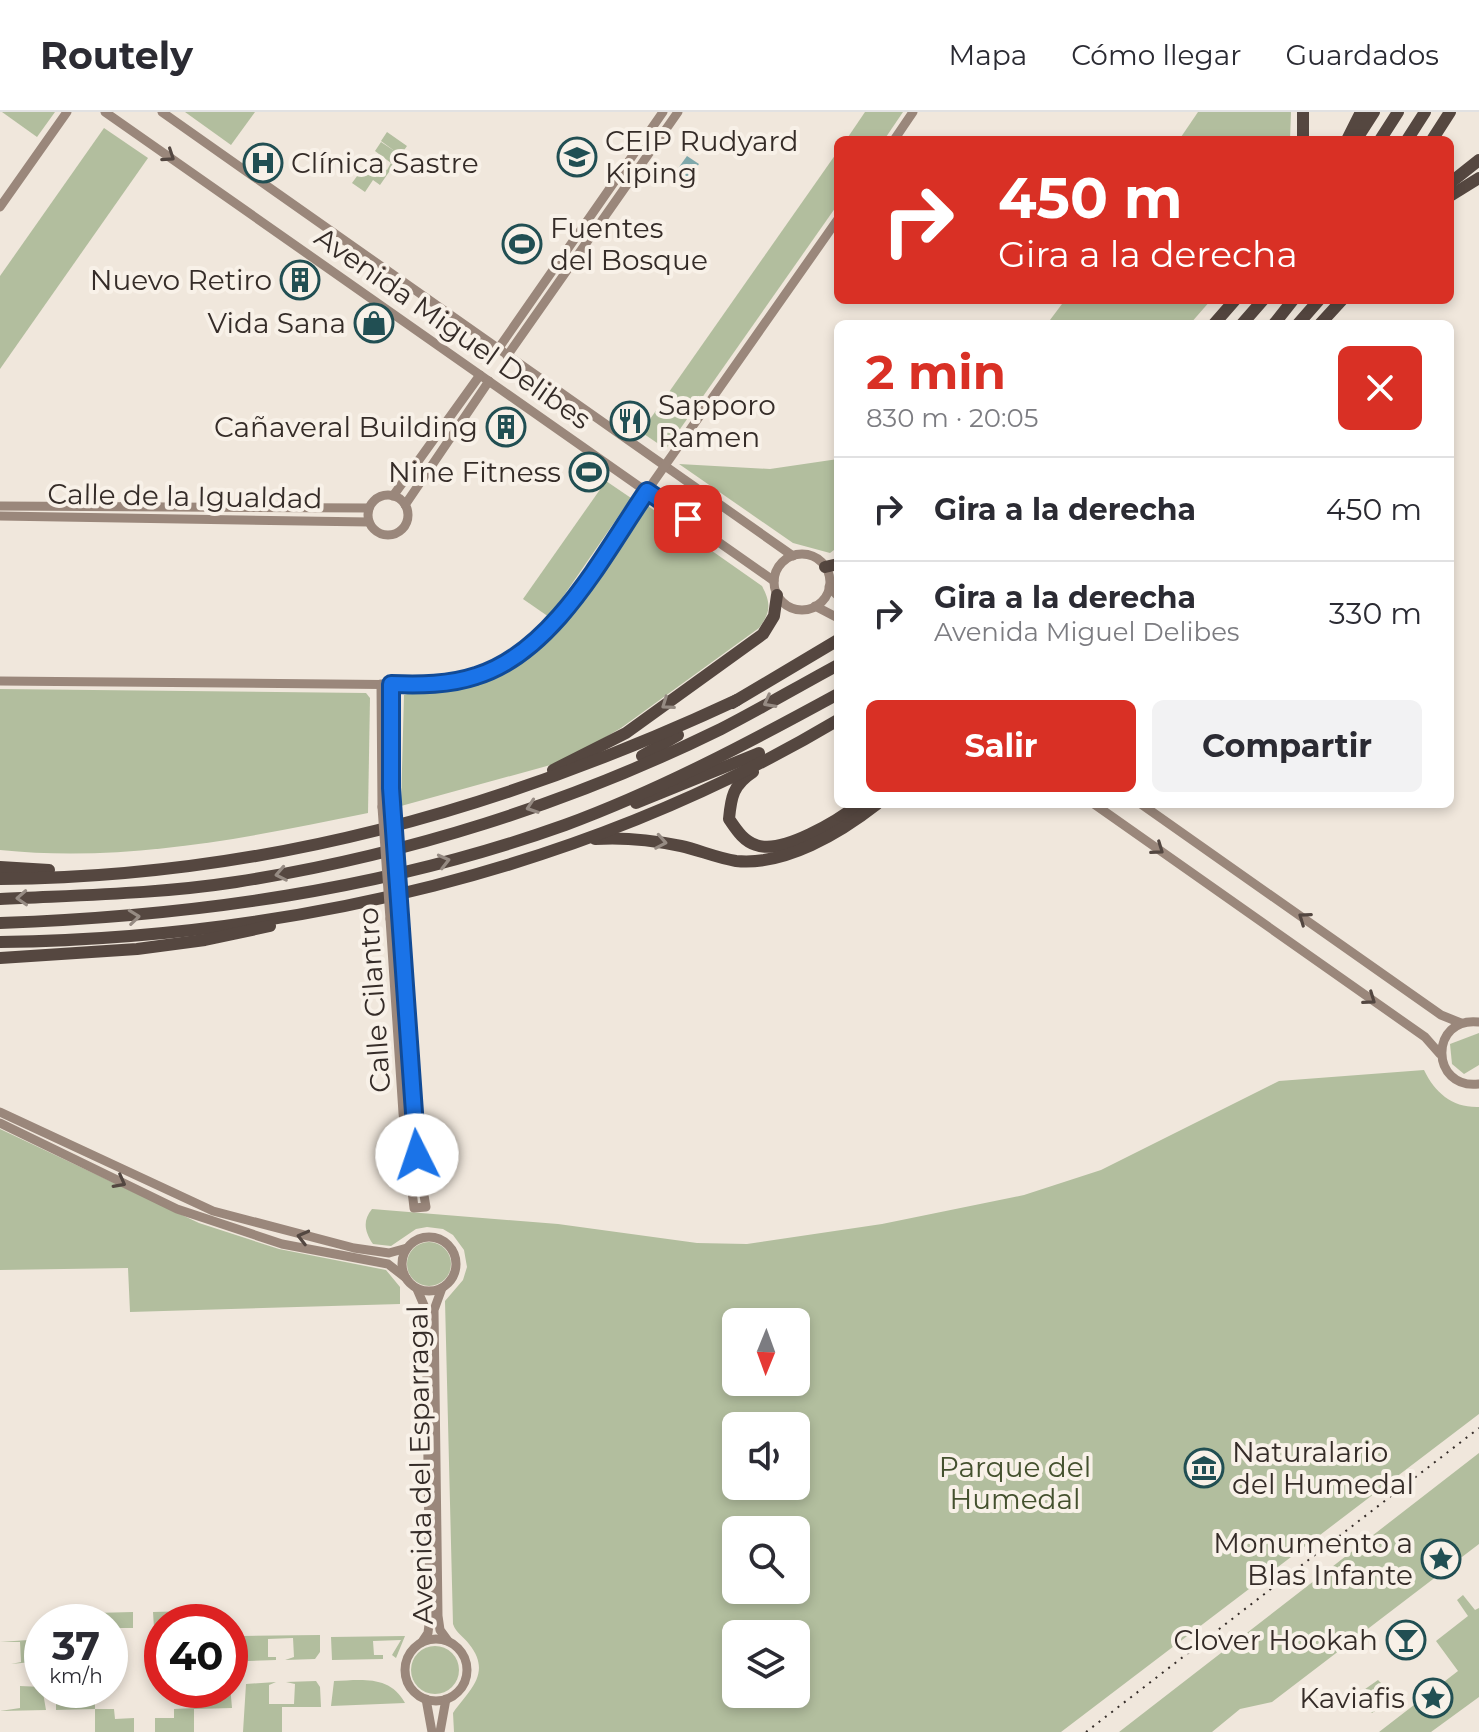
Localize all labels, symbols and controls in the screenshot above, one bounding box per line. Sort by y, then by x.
text: Routely [40,32,193,79]
text: Mapa [948,38,1027,72]
text: Cómo llegar [1071,38,1241,72]
text: Guardados [1285,38,1439,72]
place label: CEIP Rudyard Kiping [605,124,798,190]
school or university icon: CEIP Rudyard Kiping [556,136,598,178]
hospital icon: Clínica Sastre [242,142,284,184]
one-way arrow [161,146,175,161]
place label: Clínica Sastre [291,146,479,180]
text: 450 m [998,164,1183,232]
icon: right [866,168,970,272]
place label: Fuentes del Bosque [550,211,708,277]
street label: Avenida Miguel Delibes [308,220,598,436]
sports icon: Fuentes del Bosque [501,223,543,265]
text: Gira a la derecha [998,232,1298,276]
building icon: Nuevo Retiro [279,259,321,301]
place label: Nuevo Retiro [90,263,272,297]
shop icon: Vida Sana [353,302,395,344]
place label: Vida Sana [207,306,346,340]
text: 2 min [866,343,1006,401]
button: close [1338,346,1422,430]
place label: Sapporo Ramen [658,388,776,454]
restaurant icon: Sapporo Ramen [609,400,651,442]
text: 830 m · 20:05 [866,402,1038,434]
building icon: Cañaveral Building [485,406,527,448]
place label: Cañaveral Building [214,410,478,444]
sports icon: Nine Fitness [568,451,610,493]
place label: Nine Fitness [388,455,561,489]
street label: Calle de la Igualdad [47,477,323,515]
pin [654,485,722,553]
icon: right [866,487,910,531]
text: Gira a la derecha [934,491,1196,528]
text: 450 m [1326,491,1422,528]
icon: arrive [666,497,710,541]
text: Gira a la derecha [934,579,1196,616]
icon: right [866,591,910,635]
text: 330 m [1329,595,1422,632]
text: Avenida Miguel Delibes [934,616,1240,648]
one-way arrow [763,693,778,708]
one-way arrow [661,694,675,709]
button: Salir [866,700,1136,792]
button: Compartir [1152,700,1422,792]
one-way arrow [526,797,540,814]
one-way arrow [654,833,668,850]
one-way arrow [1150,839,1164,854]
one-way arrow [437,853,451,870]
one-way arrow [274,864,288,881]
one-way arrow [15,889,28,906]
street label: Calle Cilantro [351,906,397,1094]
one-way arrow [128,908,141,925]
one-way arrow [1298,913,1312,928]
one-way arrow [1362,989,1376,1004]
position arrow [375,1113,459,1197]
one-way arrow [112,1172,127,1187]
one-way arrow [297,1230,311,1247]
street label: Avenida del Esparragal [400,1305,440,1625]
north arrow [722,1308,810,1396]
map controls [722,1308,810,1708]
button: sound [722,1412,810,1500]
place label: Naturalario del Humedal [1232,1435,1414,1501]
museum icon: Naturalario del Humedal [1183,1447,1225,1489]
park label: Parque del Humedal [939,1450,1091,1516]
button: search [722,1516,810,1604]
place label: Monumento a Blas Infante [1213,1526,1413,1592]
place icon: Monumento a Blas Infante [1420,1538,1462,1580]
speed limit sign: 40 [144,1604,248,1708]
bar icon: Clover Hookah [1385,1619,1427,1661]
button: layers [722,1620,810,1708]
text: 37 [52,1621,100,1670]
place label: Clover Hookah [1173,1623,1378,1657]
text: km/h [49,1664,103,1688]
place icon: Kaviafis [1412,1677,1454,1719]
place label: Kaviafis [1299,1681,1405,1715]

